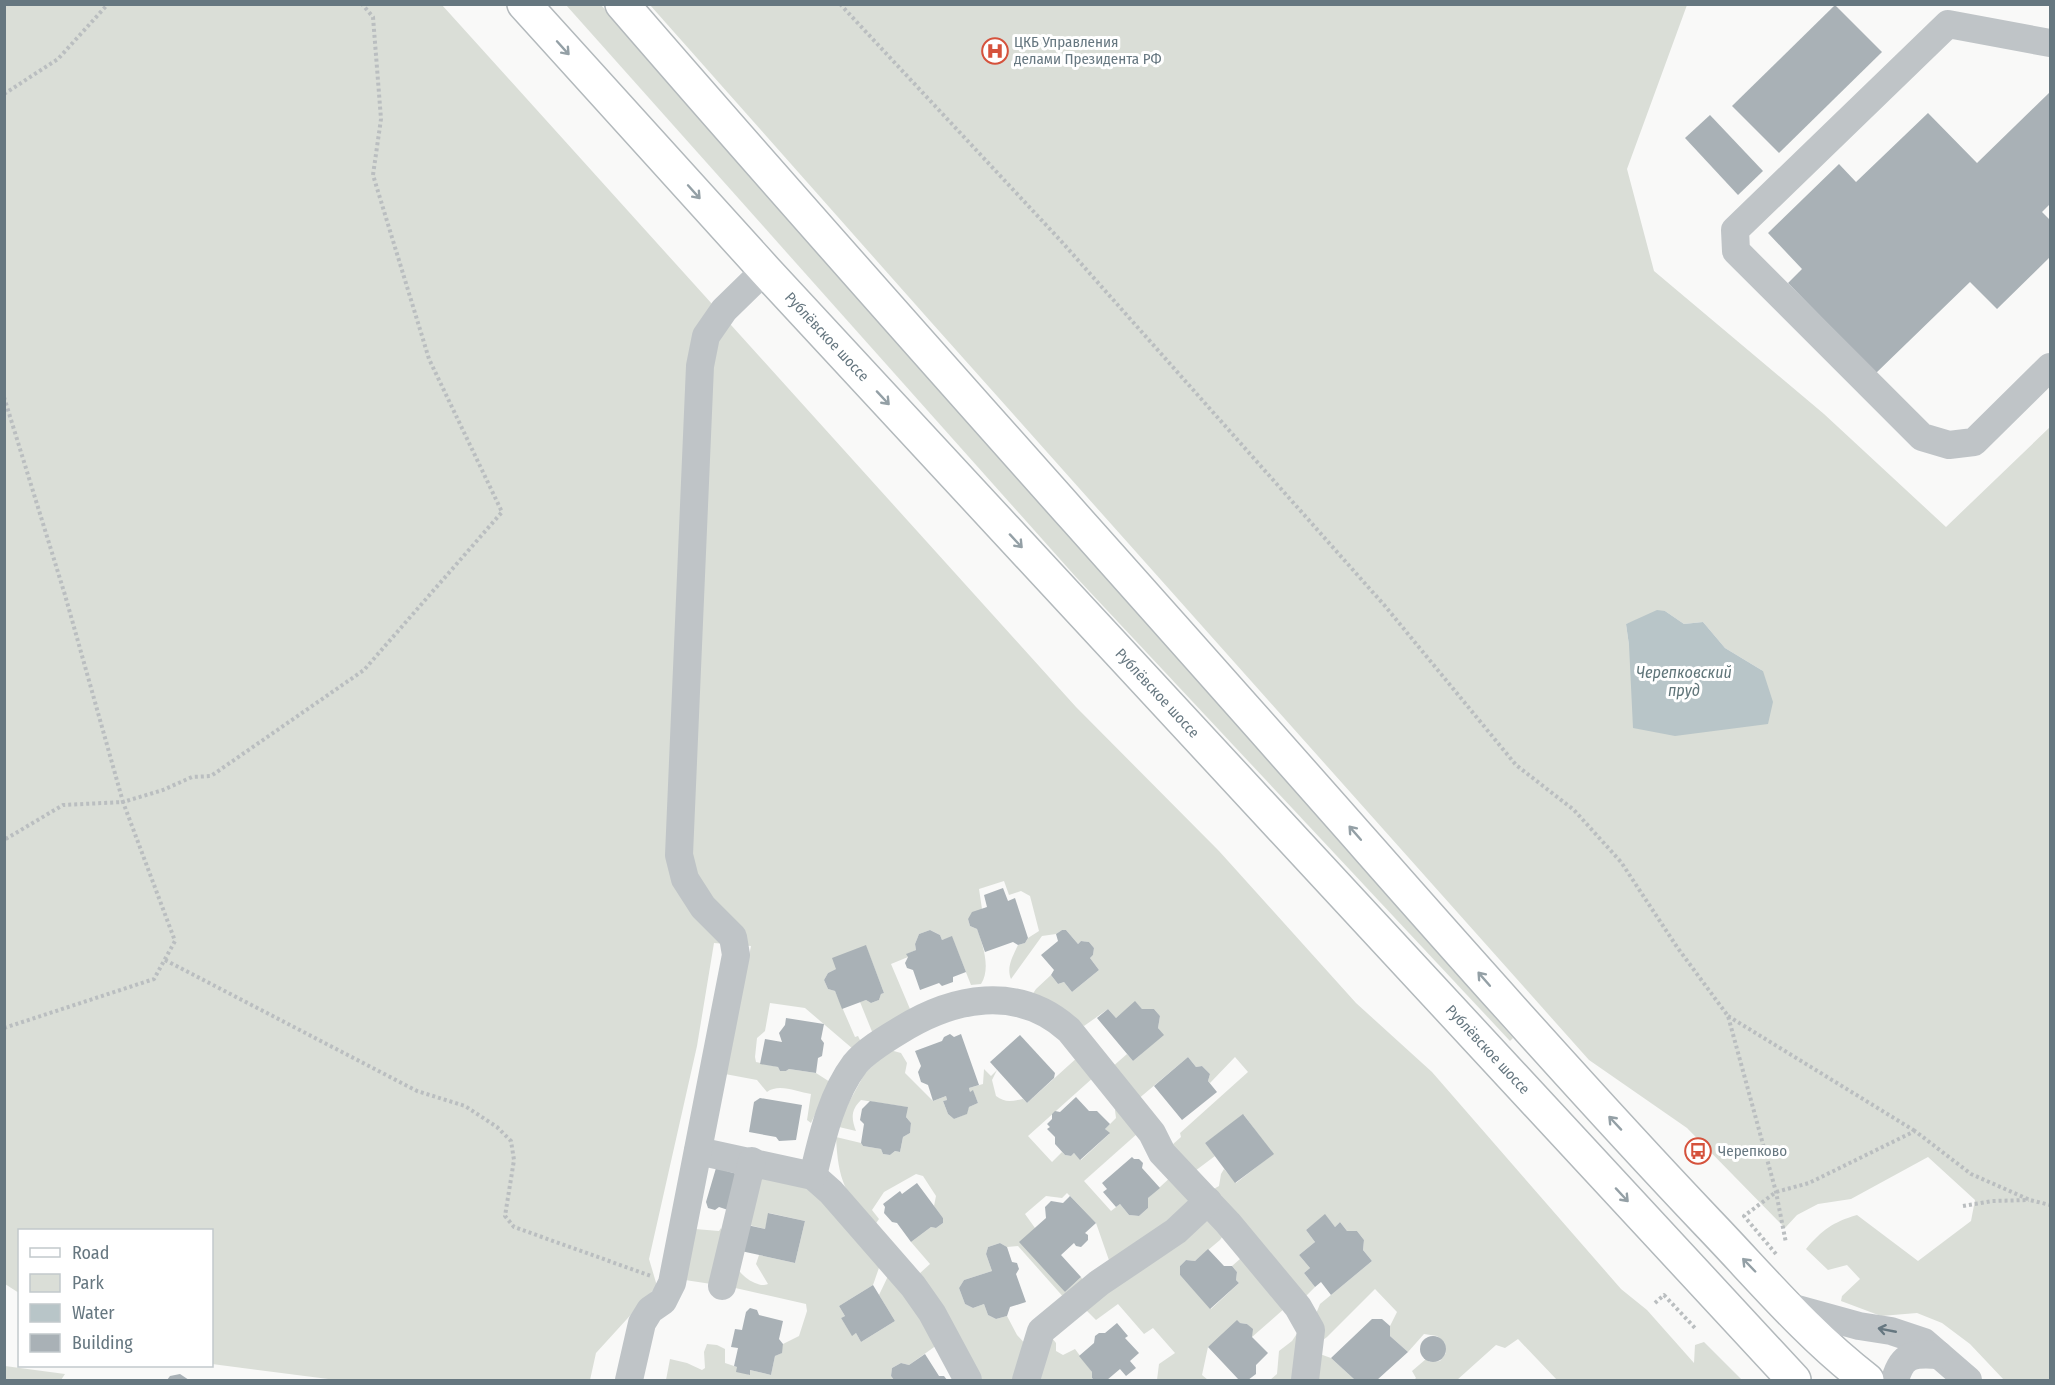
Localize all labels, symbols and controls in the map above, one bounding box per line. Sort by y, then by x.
place label: ЦКБ Управления делами Президента РФ [1014,33,1162,68]
hospital icon: ЦКБ Управления делами Президента РФ [980,36,1010,66]
one-way arrow [556,40,570,55]
one-way arrow [687,184,701,199]
street label: Рублёвское шоссе [781,288,873,385]
one-way arrow [876,390,890,405]
one-way arrow [1008,533,1023,548]
street label: Рублёвское шоссе [1112,645,1203,742]
water label: Черепковский пруд [1636,663,1732,700]
one-way arrow [1348,826,1362,841]
one-way arrow [1477,972,1491,987]
street label: Рублёвское шоссе [1442,1001,1534,1098]
one-way arrow [1608,1116,1622,1131]
bus stop icon: Черепково [1683,1136,1713,1166]
place label: Черепково [1718,1142,1787,1160]
one-way arrow [1615,1188,1629,1203]
legend [18,1229,213,1367]
text: Road [72,1242,109,1264]
one-way arrow [1742,1258,1756,1273]
text: Park [72,1272,105,1294]
text: Water [72,1302,115,1324]
one-way arrow [1877,1324,1897,1335]
text: Building [72,1332,133,1354]

